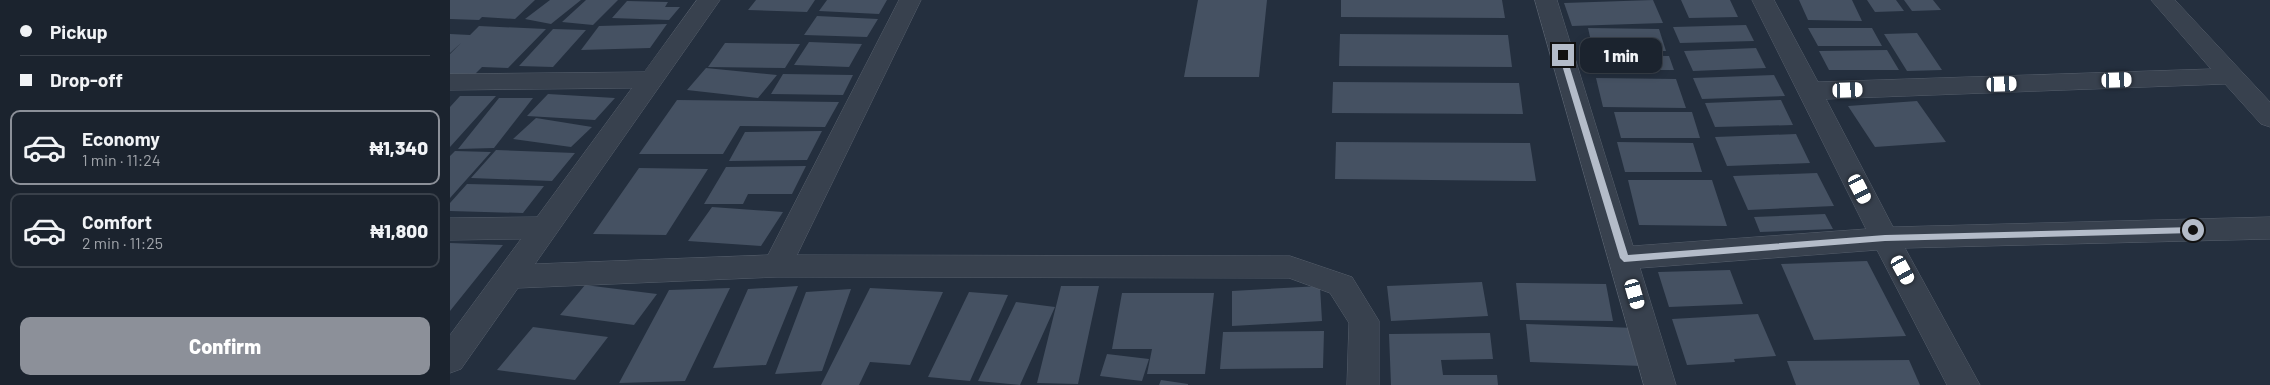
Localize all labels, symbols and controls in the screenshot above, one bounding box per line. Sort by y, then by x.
text: Pickup [50,20,108,43]
callout: 1 min [1580,38,1663,72]
route end [1552,44,1574,66]
text: 1 min [1603,46,1639,65]
text: Drop-off [50,68,123,91]
car [2101,72,2132,88]
car [1986,76,2017,92]
car [1832,82,1863,98]
icon: car [22,125,67,170]
text: Economy [82,127,160,150]
text: ₦1,340 [369,136,428,159]
text: 1 min · 11:24 [82,150,161,169]
car [1846,172,1873,206]
icon: car [22,208,67,253]
text: Comfort [82,210,152,233]
text: ₦1,800 [370,219,428,242]
route start [2182,219,2204,241]
text: 2 min · 11:25 [82,233,163,252]
car [1889,253,1916,287]
car [1623,278,1646,310]
button: Confirm [20,317,430,375]

